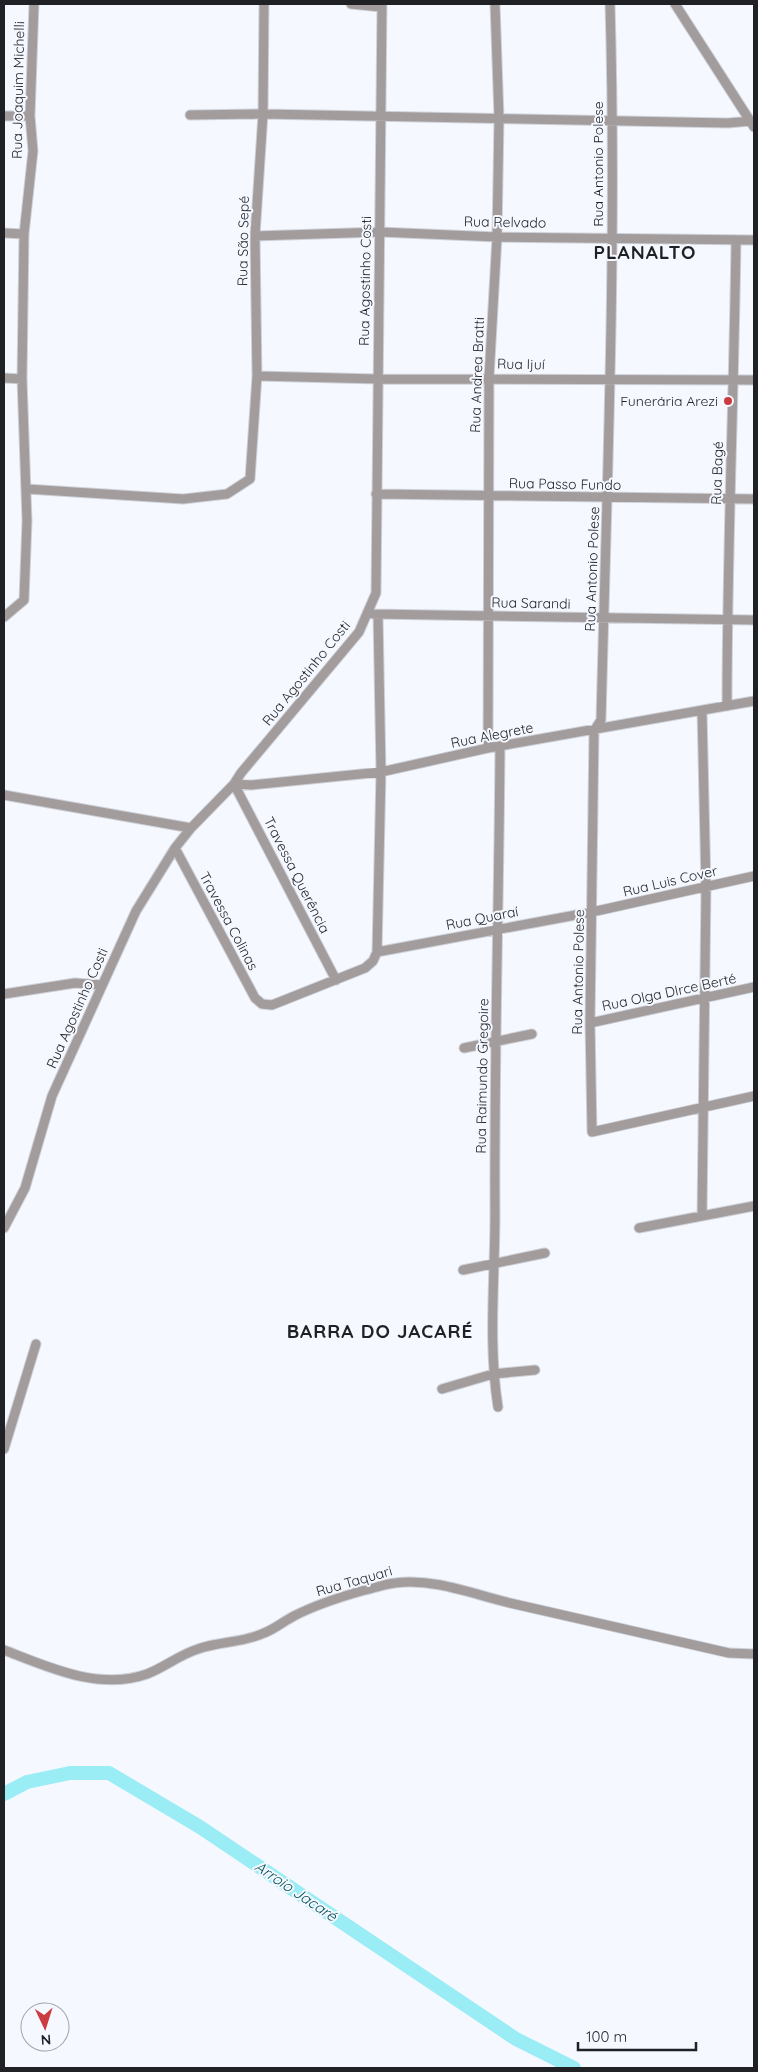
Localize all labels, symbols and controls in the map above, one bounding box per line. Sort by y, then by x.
street label: Rua Joaquim Michelli [8,21,28,159]
street label: Rua Antonio Polese [589,101,607,227]
street label: Rua São Sepé [233,196,253,286]
street label: Rua Relvado [464,212,546,232]
street label: Rua Agostinho Costi [355,216,375,346]
district label: PLANALTO [593,240,697,264]
street label: Rua Andrea Bratti [466,317,488,433]
street label: Rua Ijuí [497,355,545,373]
place label: Funerária Arezi [620,392,718,410]
marker: Funerária Arezi [722,395,734,407]
street label: Rua Bagé [707,441,727,505]
street label: Rua Passo Fundo [509,474,621,494]
street label: Rua Antonio Polese [581,506,603,632]
street label: Rua Sarandi [491,593,571,613]
street label: Rua Agostinho Costi [258,617,354,729]
street label: Rua Alegrete [449,718,535,752]
street label: Travessa Querência [260,814,334,936]
street label: Rua Luis Cover [621,861,720,901]
street label: Travessa Colinas [195,869,263,973]
street label: Rua Quaraí [444,902,520,934]
street label: Rua Antonio Polese [568,909,588,1035]
street label: Rua Agostinho Costi [42,945,112,1071]
street label: Rua Olga DIrce Berté [600,969,738,1015]
street label: Rua Raimundo Gregoire [472,998,492,1154]
district label: BARRA DO JACARÉ [287,1319,473,1343]
street label: Rua Taquari [314,1562,394,1600]
water label: Arroio Jacaré [251,1857,341,1926]
north arrow [20,2002,70,2052]
scale bar [578,2020,696,2052]
text: 100 m [586,2027,627,2046]
text: N [40,2031,52,2049]

